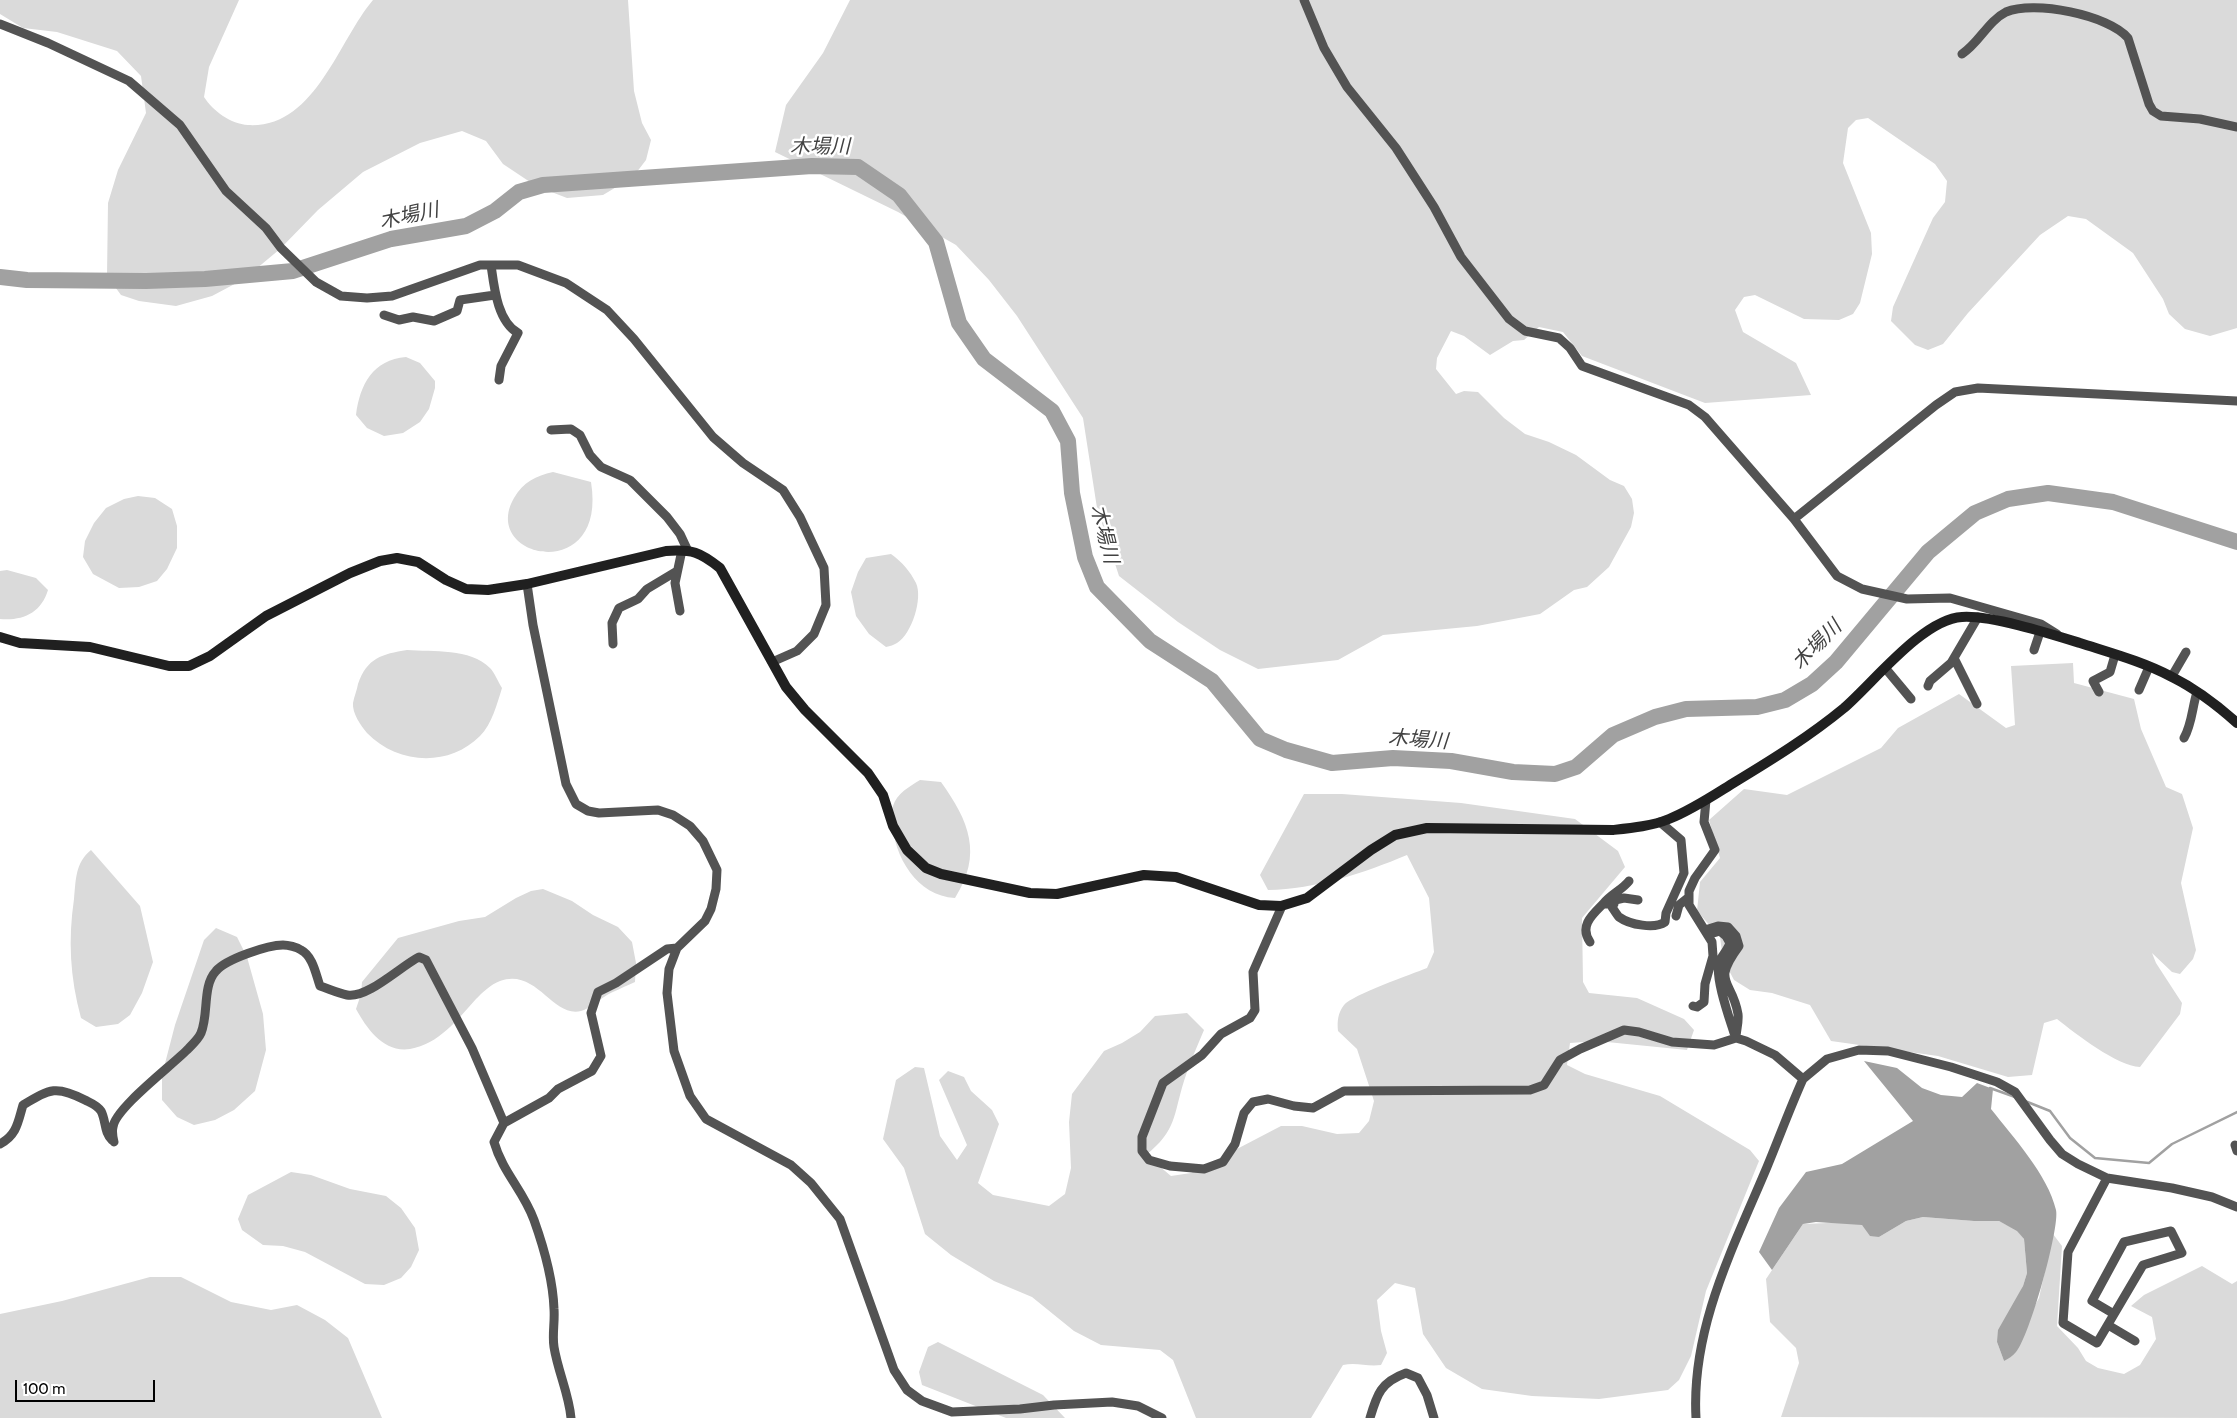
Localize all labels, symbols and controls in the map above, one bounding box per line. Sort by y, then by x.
water label: 木場川 [790,135,850,159]
water label: 木場川 [377,198,441,234]
water label: 木場川 [1085,502,1123,566]
water label: 木場川 [1787,615,1847,675]
water label: 木場川 [1387,726,1449,754]
scale bar [18,1370,158,1402]
text: 100 m [23,1380,65,1398]

